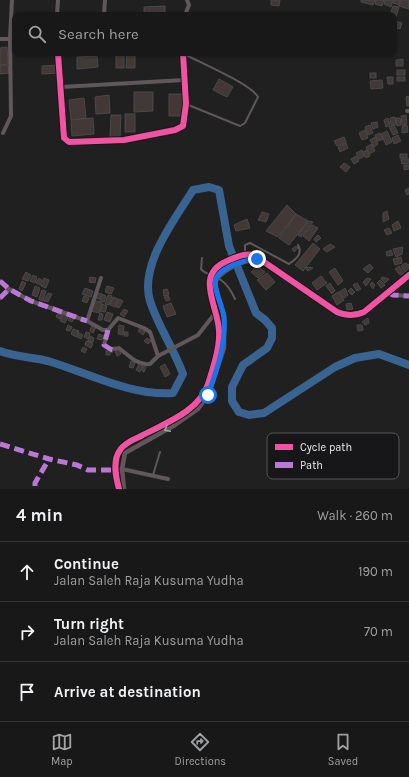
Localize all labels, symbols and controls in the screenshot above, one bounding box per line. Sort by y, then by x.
search box [12,12,397,56]
icon: search [26,23,48,45]
text: Search here [58,25,139,43]
route end [248,250,266,268]
route start [199,386,217,404]
one-way arrow [164,424,172,432]
legend [267,433,399,479]
text: Cycle path [300,441,352,454]
text: Path [300,459,323,472]
text: 4 min [16,505,63,525]
text: Walk · 260 m [317,508,393,523]
text: Continue [54,555,119,573]
icon: ahead [16,561,38,583]
text: 190 m [358,564,393,579]
text: Jalan Saleh Raja Kusuma Yudha [54,573,244,588]
text: Turn right [54,615,124,633]
icon: right [16,621,38,643]
text: 70 m [364,624,393,639]
text: Jalan Saleh Raja Kusuma Yudha [54,633,244,648]
icon: arrive [16,681,38,703]
text: Arrive at destination [54,683,201,701]
tab: Map [51,731,73,768]
tab: Directions [174,731,226,768]
tab: Saved [328,731,358,768]

